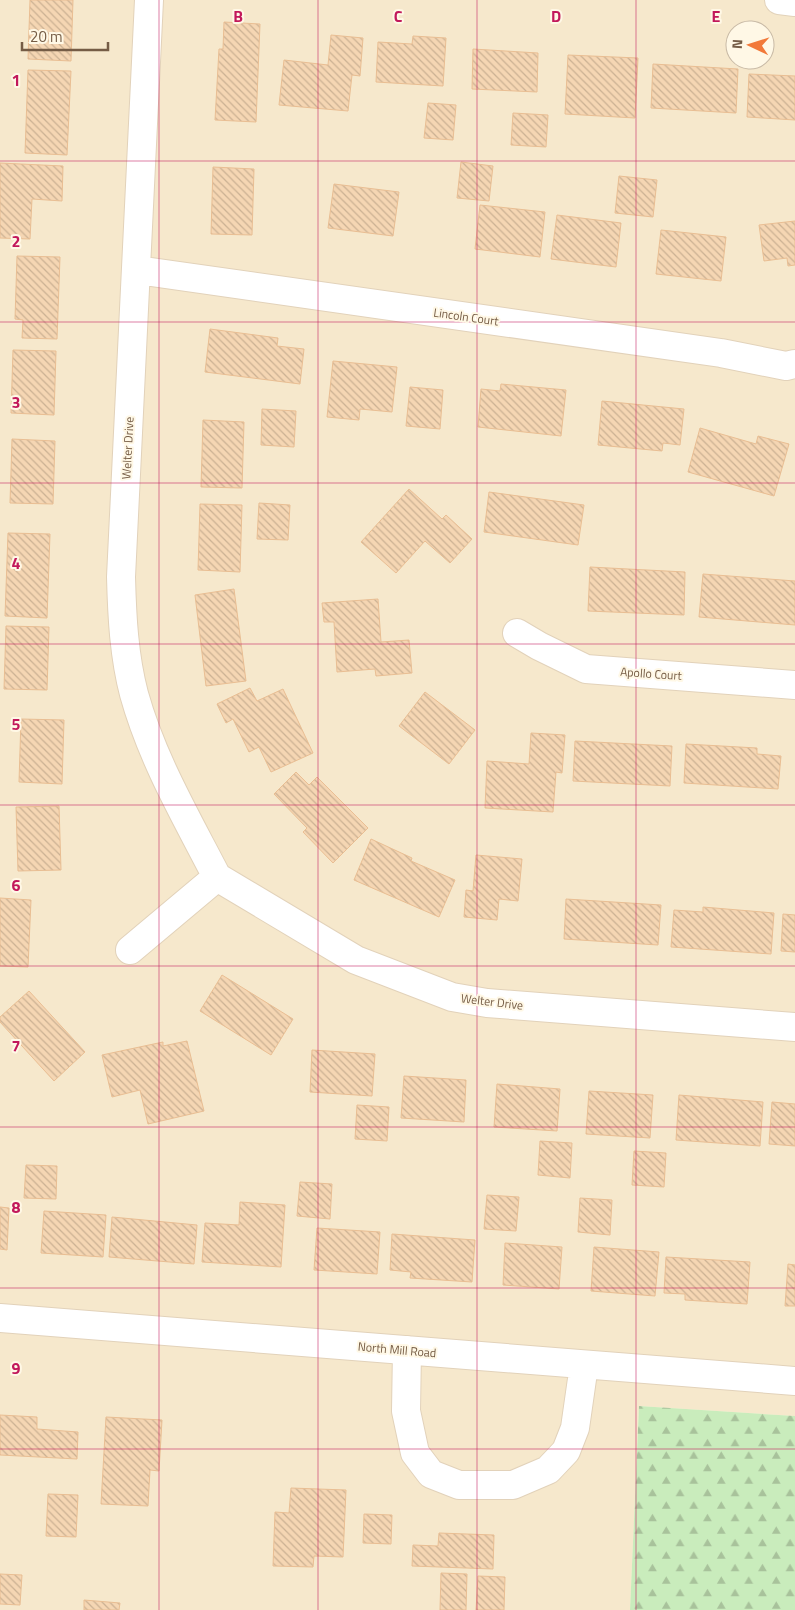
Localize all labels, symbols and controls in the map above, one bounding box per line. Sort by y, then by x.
text: B [233,4,243,28]
text: C [394,4,403,28]
text: D [551,4,561,28]
text: E [712,4,721,28]
scale bar [22,20,109,52]
north arrow [725,20,775,70]
text: 20 m [30,25,63,48]
text: N [726,38,747,50]
text: 1 [12,68,20,92]
text: 2 [12,229,20,253]
street label: Lincoln Court [432,303,501,331]
text: 3 [12,390,20,414]
street label: Welter Drive [116,416,139,480]
text: 4 [12,551,21,575]
street label: Apollo Court [620,662,683,685]
text: 5 [12,712,21,736]
text: 6 [12,873,21,897]
street label: Welter Drive [460,988,524,1015]
text: 7 [12,1034,20,1058]
text: 8 [12,1195,21,1219]
street label: North Mill Road [357,1337,437,1362]
text: 9 [12,1356,21,1380]

